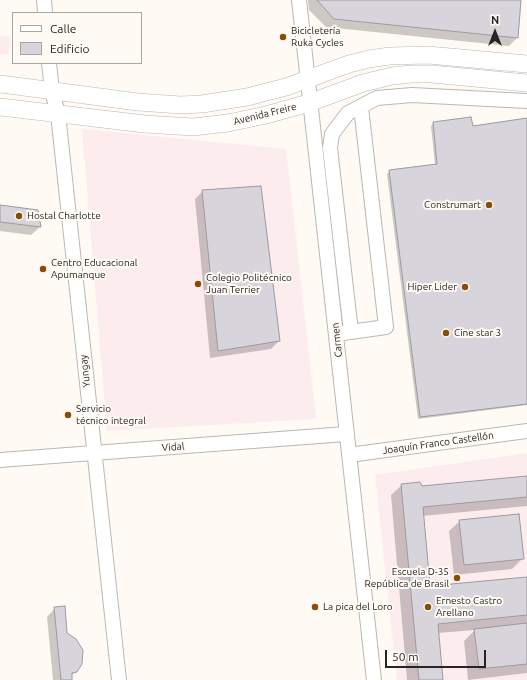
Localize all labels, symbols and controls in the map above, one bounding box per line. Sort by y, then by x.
legend [12,12,142,64]
north arrow [475,12,515,52]
text: N [491,14,499,26]
text: Calle [50,22,76,35]
place label: Bicicletería Ruka Cycles [291,25,343,48]
marker: Bicicletería Ruka Cycles [278,32,288,42]
text: Edificio [50,42,90,55]
street label: Avenida Freire [232,100,298,128]
place label: Construmart [424,199,481,211]
marker: Construmart [484,200,494,210]
place label: Hostal Charlotte [27,210,101,222]
marker: Hostal Charlotte [14,211,24,221]
place label: Centro Educacional Apumanque [51,257,137,280]
marker: Centro Educacional Apumanque [38,264,48,274]
place label: Colegio Politécnico Juan Terrier [206,272,292,296]
marker: Colegio Politécnico Juan Terrier [193,279,203,289]
place label: Hiper Lider [407,281,457,293]
marker: Hiper Lider [460,282,470,292]
street label: Carmen [329,322,345,358]
place label: Cine star 3 [454,327,501,339]
marker: Cine star 3 [441,328,451,338]
street label: Yungay [77,354,93,388]
place label: Servicio técnico integral [76,403,146,426]
marker: Servicio técnico integral [63,410,73,420]
street label: Joaquín Franco Castellón [382,429,494,457]
street label: Vidal [161,440,185,454]
place label: Escuela D-35 República de Brasil [364,566,449,590]
marker: Escuela D-35 República de Brasil [452,573,462,583]
place label: Ernesto Castro Arellano [436,595,502,618]
place label: La pica del Loro [323,601,393,613]
marker: La pica del Loro [310,602,320,612]
marker: Ernesto Castro Arellano [423,602,433,612]
scale bar [387,642,488,668]
text: 50 m [392,650,419,663]

